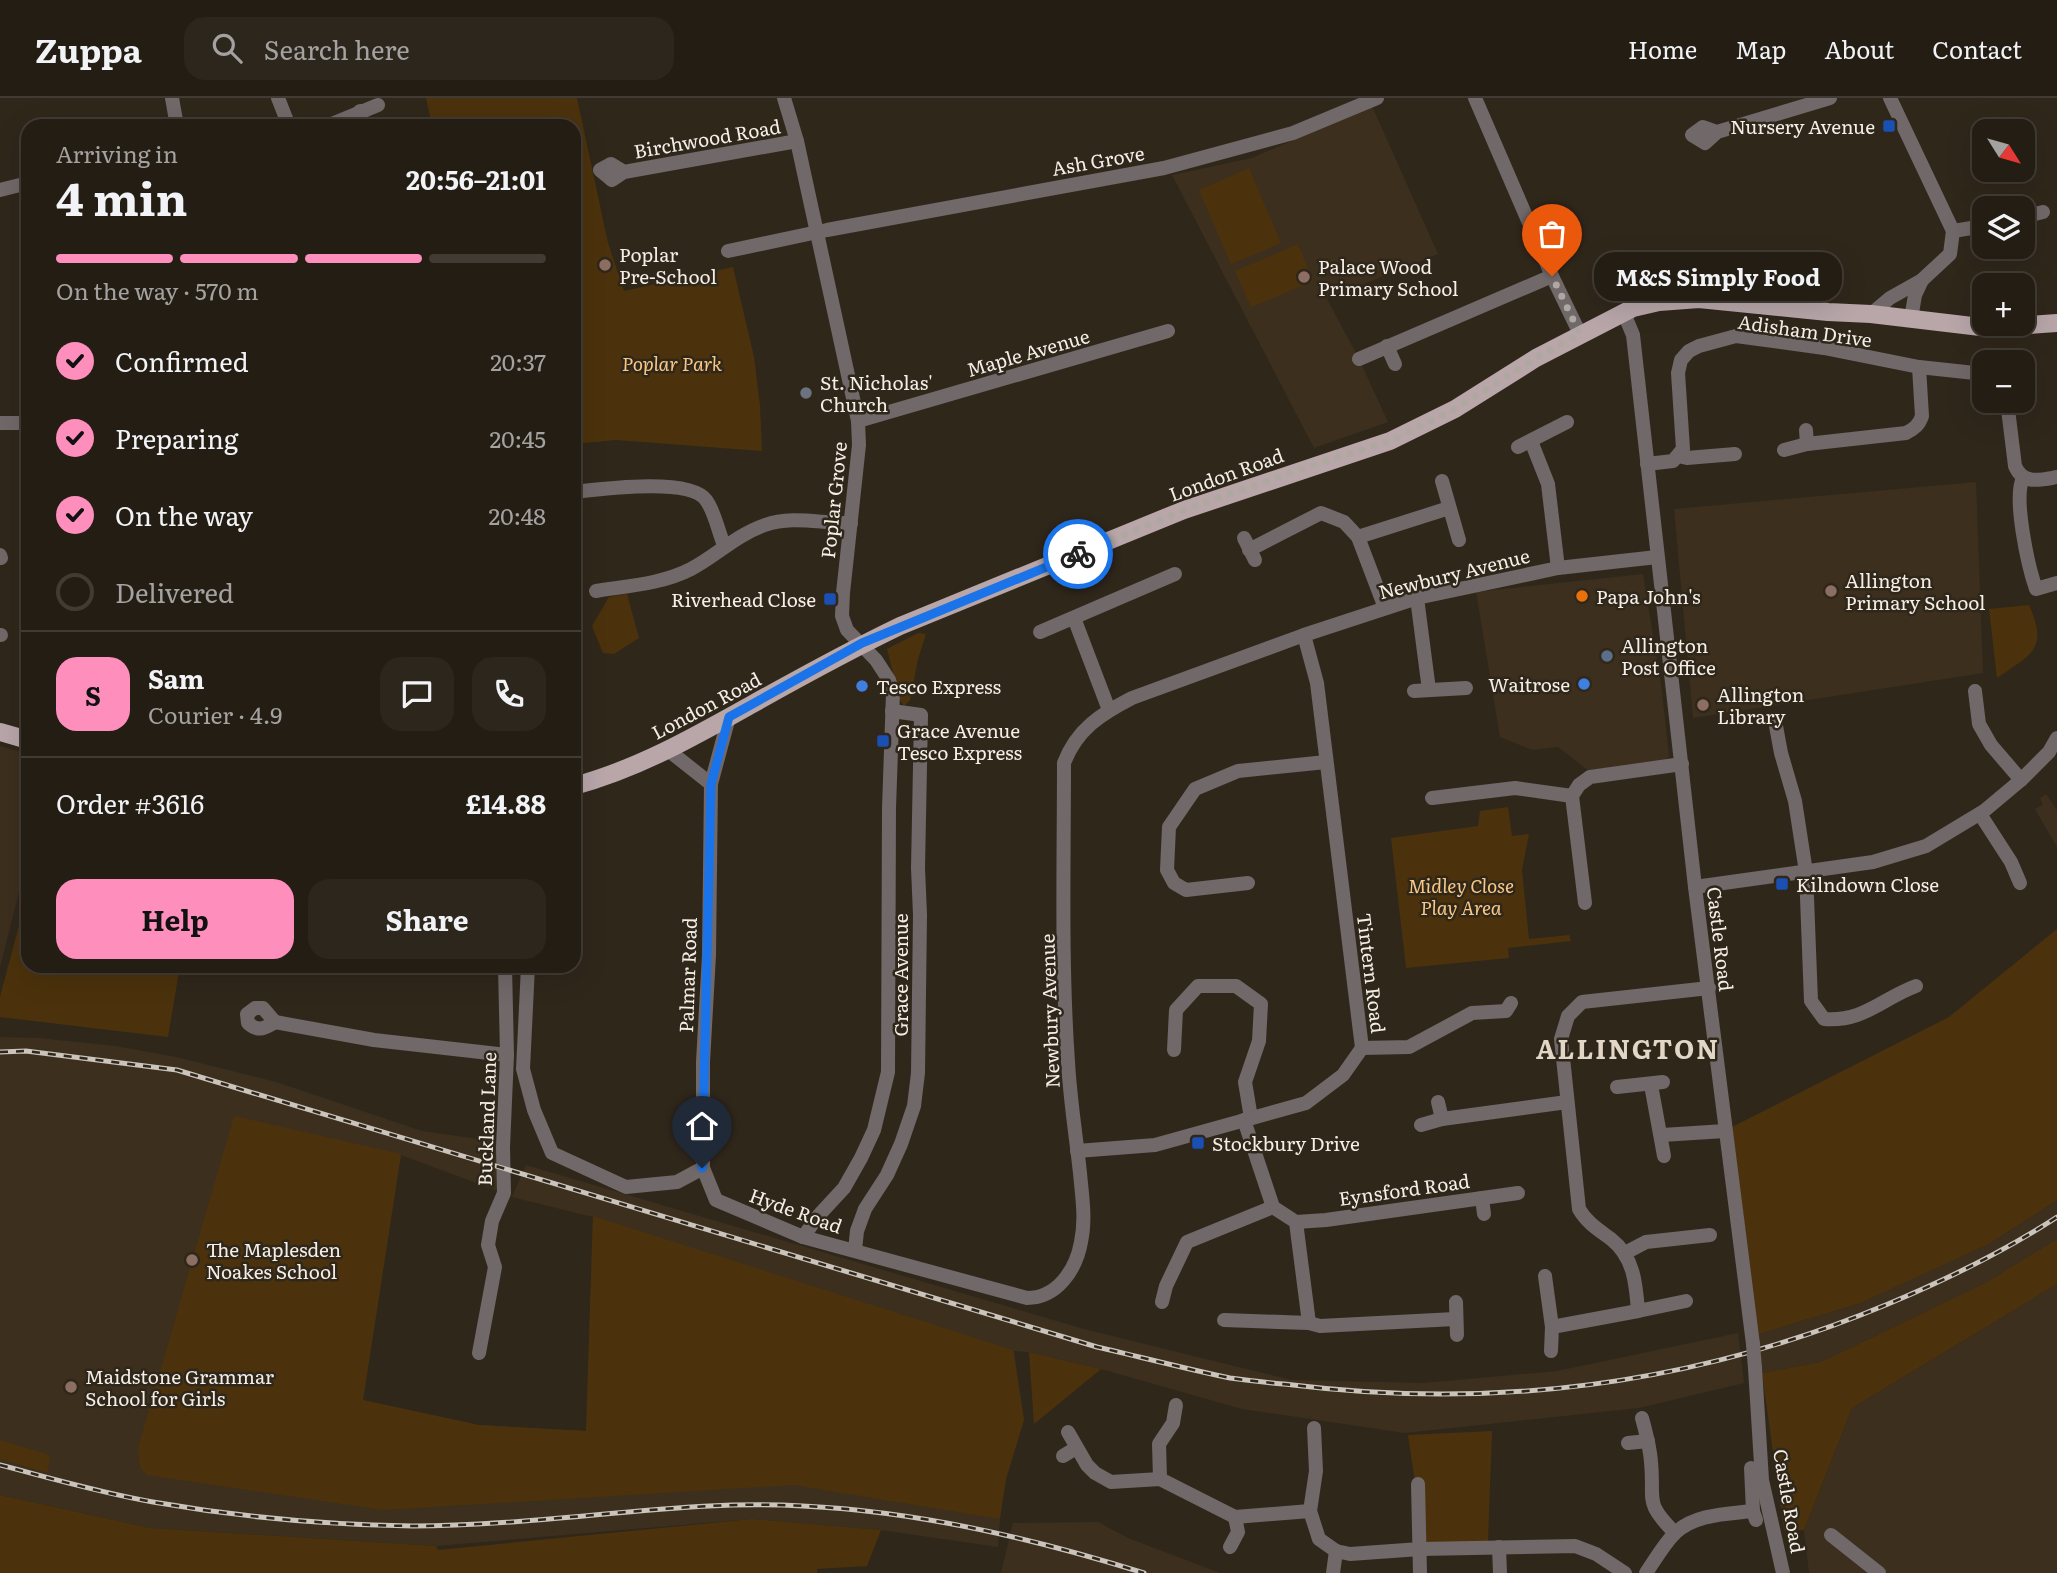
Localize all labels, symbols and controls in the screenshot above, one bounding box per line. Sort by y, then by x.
search box [184,17,674,80]
text: Zuppa [35,24,142,73]
icon: search [208,29,246,67]
text: Search here [264,29,410,68]
text: Home [1628,31,1697,66]
text: Map [1735,31,1786,66]
text: About [1824,31,1894,66]
text: Contact [1932,31,2022,66]
street label: Birchwood Road [631,111,783,165]
place label: Nursery Avenue [1730,112,1875,140]
marker: Nursery Avenue [1881,118,1897,134]
north arrow [1972,119,2035,182]
map controls [1972,119,2035,413]
text: Arriving in [56,136,178,170]
street label: Ash Grove [1050,138,1147,182]
text: 20:56–21:01 [406,159,546,198]
text: 4 min [56,162,188,230]
button: layers [1972,196,2035,259]
pin [1522,204,1582,276]
icon: bag [1533,215,1571,253]
place label: Poplar Pre-School [619,240,717,290]
place label: Palace Wood Primary School [1318,252,1459,302]
callout: M&S Simply Food [1594,252,1842,300]
marker: Poplar Pre-School [597,257,613,273]
text: M&S Simply Food [1616,259,1820,293]
marker: Palace Wood Primary School [1296,269,1312,285]
text: On the way · 570 m [56,273,258,307]
button: + [1972,273,2035,336]
street label: Adisham Drive [1736,307,1874,353]
street label: Maple Avenue [963,321,1093,383]
text: Confirmed [115,341,249,380]
icon: check [56,342,94,380]
text: 20:37 [490,344,546,378]
park label: Poplar Park [622,349,723,377]
button: − [1972,350,2035,413]
place label: St. Nicholas' Church [820,368,933,418]
marker: St. Nicholas' Church [798,385,814,401]
text: Preparing [115,418,238,457]
icon: check [56,419,94,457]
text: 20:45 [489,421,546,455]
street label: Poplar Grove [813,440,853,560]
street label: London Road [1165,440,1288,508]
text: On the way [115,495,253,534]
icon: check [56,496,94,534]
text: 20:48 [489,498,546,532]
courier [1043,519,1113,589]
icon: bike [1059,535,1097,573]
street label: Newbury Avenue [1375,541,1533,605]
place label: Allington Primary School [1845,566,1986,616]
text: Delivered [115,572,234,611]
place label: Papa John's [1596,582,1701,610]
marker: Allington Primary School [1823,583,1839,599]
place label: Riverhead Close [671,585,816,613]
marker: Papa John's [1574,588,1590,604]
marker: Riverhead Close [822,591,838,607]
place label: Allington Post Office [1621,631,1716,681]
marker: Allington Post Office [1599,648,1615,664]
button: chat [380,657,454,731]
button: phone [472,657,546,731]
text: Sam [148,658,204,697]
street label: London Road [646,664,766,746]
place label: Waitrose [1488,670,1570,698]
place label: Tesco Express [876,672,1002,700]
text: S [85,675,101,714]
marker: Waitrose [1576,676,1592,692]
marker: Tesco Express [854,678,870,694]
place label: Allington Library [1717,680,1804,730]
text: Courier · 4.9 [148,697,282,731]
marker: Allington Library [1695,697,1711,713]
place label: Grace Avenue Tesco Express [897,716,1023,766]
marker: Grace Avenue Tesco Express [875,733,891,749]
text: Order #3616 [56,783,204,822]
text: £14.88 [466,783,546,822]
place label: Kilndown Close [1796,870,1939,898]
park label: Midley Close Play Area [1408,871,1514,921]
marker: Kilndown Close [1774,876,1790,892]
button: Help [56,879,294,959]
button: Share [308,879,546,959]
street label: Castle Road [1701,885,1741,993]
street label: Tintern Road [1351,911,1393,1035]
street label: Grace Avenue [886,913,914,1037]
street label: Palmar Road [671,917,703,1033]
street label: Newbury Avenue [1032,933,1066,1089]
district label: ALLINGTON [1536,1028,1720,1067]
street label: Buckland Lane [470,1051,502,1187]
pin [672,1096,732,1168]
icon: home [683,1107,721,1145]
place label: Stockbury Drive [1212,1129,1360,1157]
marker: Stockbury Drive [1190,1135,1206,1151]
street label: Eynsford Road [1337,1166,1472,1212]
street label: Hyde Road [746,1180,847,1240]
place label: The Maplesden Noakes School [206,1235,341,1285]
marker: The Maplesden Noakes School [184,1252,200,1268]
place label: Maidstone Grammar School for Girls [85,1362,274,1412]
marker: Maidstone Grammar School for Girls [63,1379,79,1395]
street label: Castle Road [1767,1447,1813,1556]

